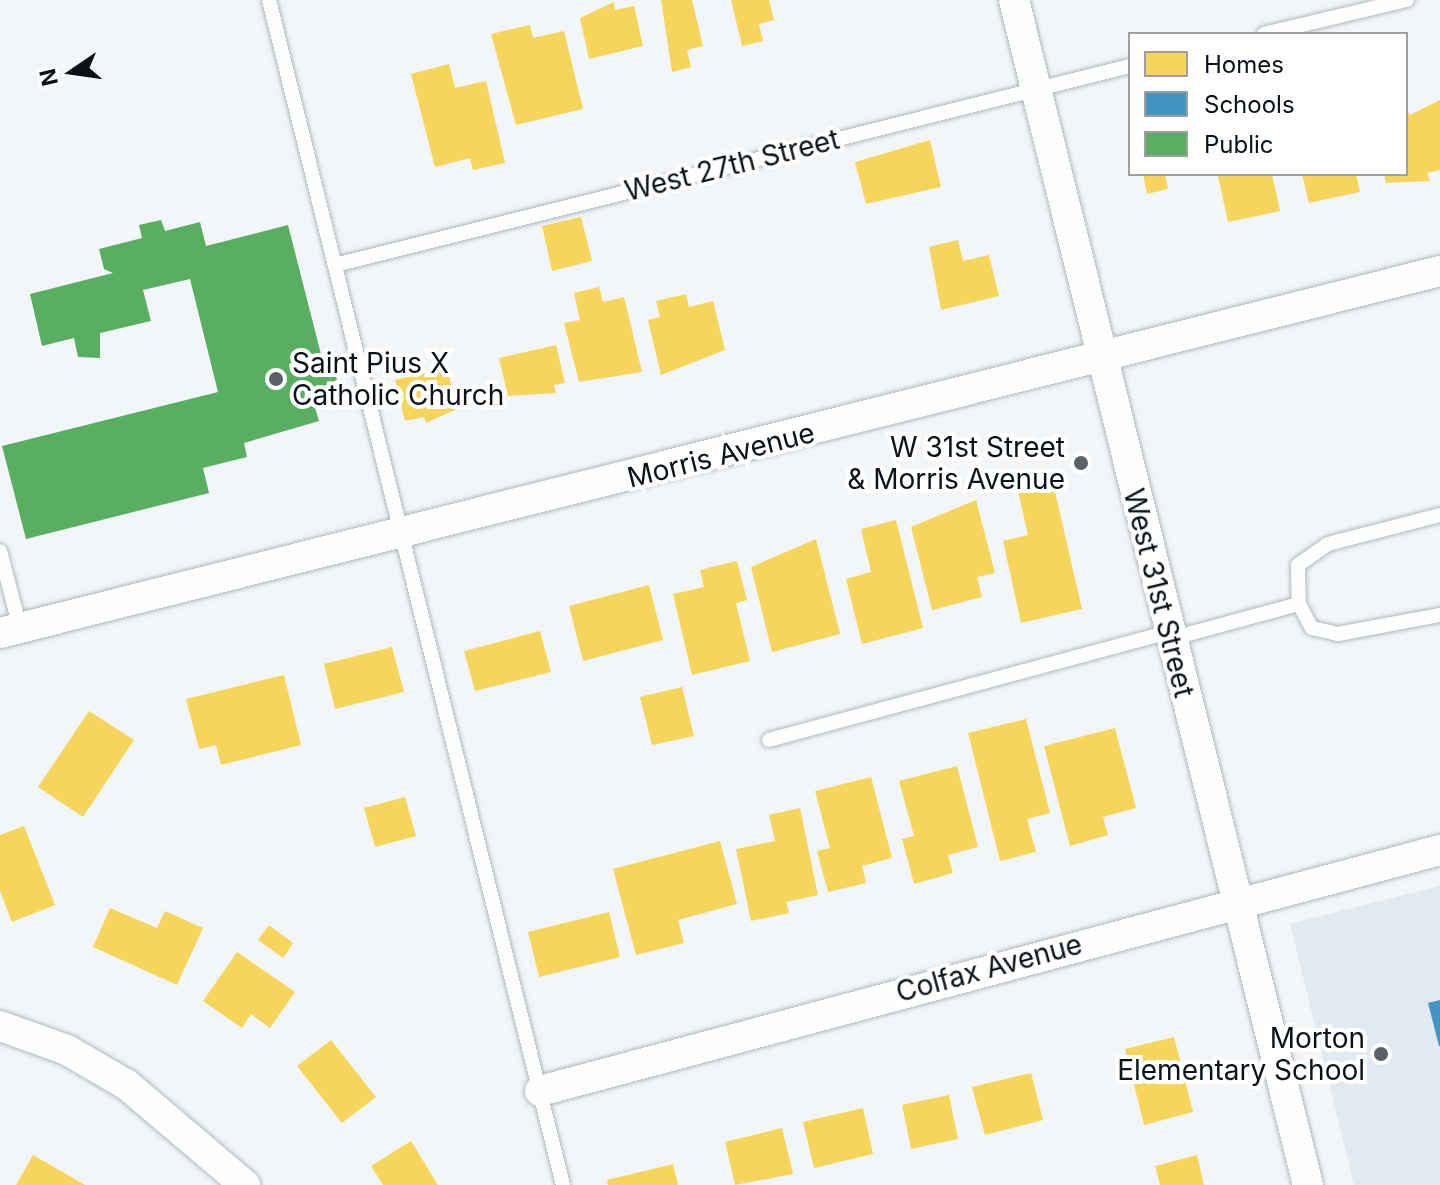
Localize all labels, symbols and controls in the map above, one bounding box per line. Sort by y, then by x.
north arrow [32,32,112,112]
legend [1128,32,1408,176]
text: Homes [1204,50,1284,79]
text: N [34,66,63,88]
text: Schools [1204,90,1295,119]
street label: West 27th Street [621,122,843,208]
text: Public [1204,130,1274,159]
place label: Saint Pius X Catholic Church [292,346,504,412]
marker: Saint Pius X Catholic Church [267,370,285,388]
street label: Morris Avenue [624,415,818,495]
place label: W 31st Street & Morris Avenue [847,430,1065,496]
marker: W 31st Street & Morris Avenue [1072,454,1090,472]
street label: West 31st Street [1117,485,1201,701]
street label: Colfax Avenue [892,927,1086,1009]
place label: Morton Elementary School [1117,1021,1365,1087]
marker: Morton Elementary School [1372,1045,1390,1063]

